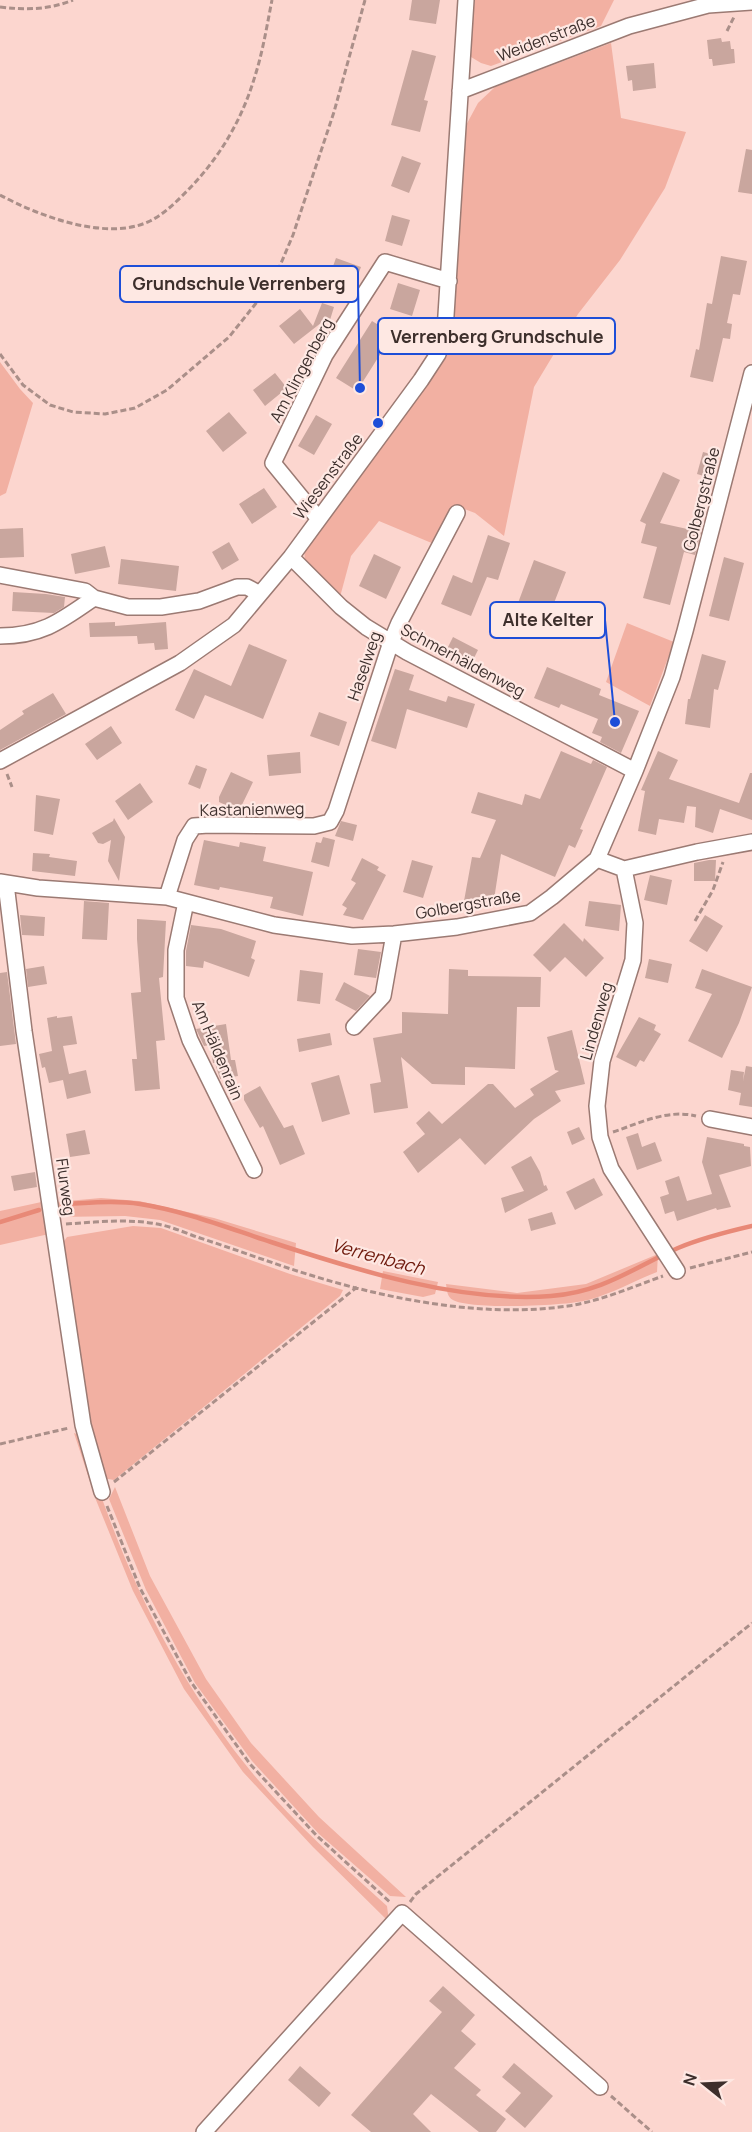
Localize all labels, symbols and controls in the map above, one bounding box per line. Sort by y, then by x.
street label: Weidenstraße [494,9,598,67]
callout: Grundschule Verrenberg [120,266,358,302]
text: Grundschule Verrenberg [132,271,346,295]
street label: Am Klingenberg [264,314,338,426]
callout: Verrenberg Grundschule [378,318,615,354]
text: Verrenberg Grundschule [390,324,604,348]
street label: Wiesenstraße [288,428,368,524]
street label: Golbergstraße [677,445,725,553]
callout: Alte Kelter [490,602,605,638]
text: Alte Kelter [503,607,593,631]
street label: Schmerhäldenweg [397,618,529,702]
street label: Haselweg [342,628,386,704]
street label: Kastanienweg [199,797,305,821]
street label: Golbergstraße [414,884,522,924]
street label: Lindenweg [574,979,618,1063]
street label: Am Häldenrain [187,997,249,1103]
street label: Flurweg [51,1157,81,1217]
water label: Verrenbach [329,1232,429,1280]
north arrow [674,2054,734,2114]
text: N [677,2070,702,2088]

